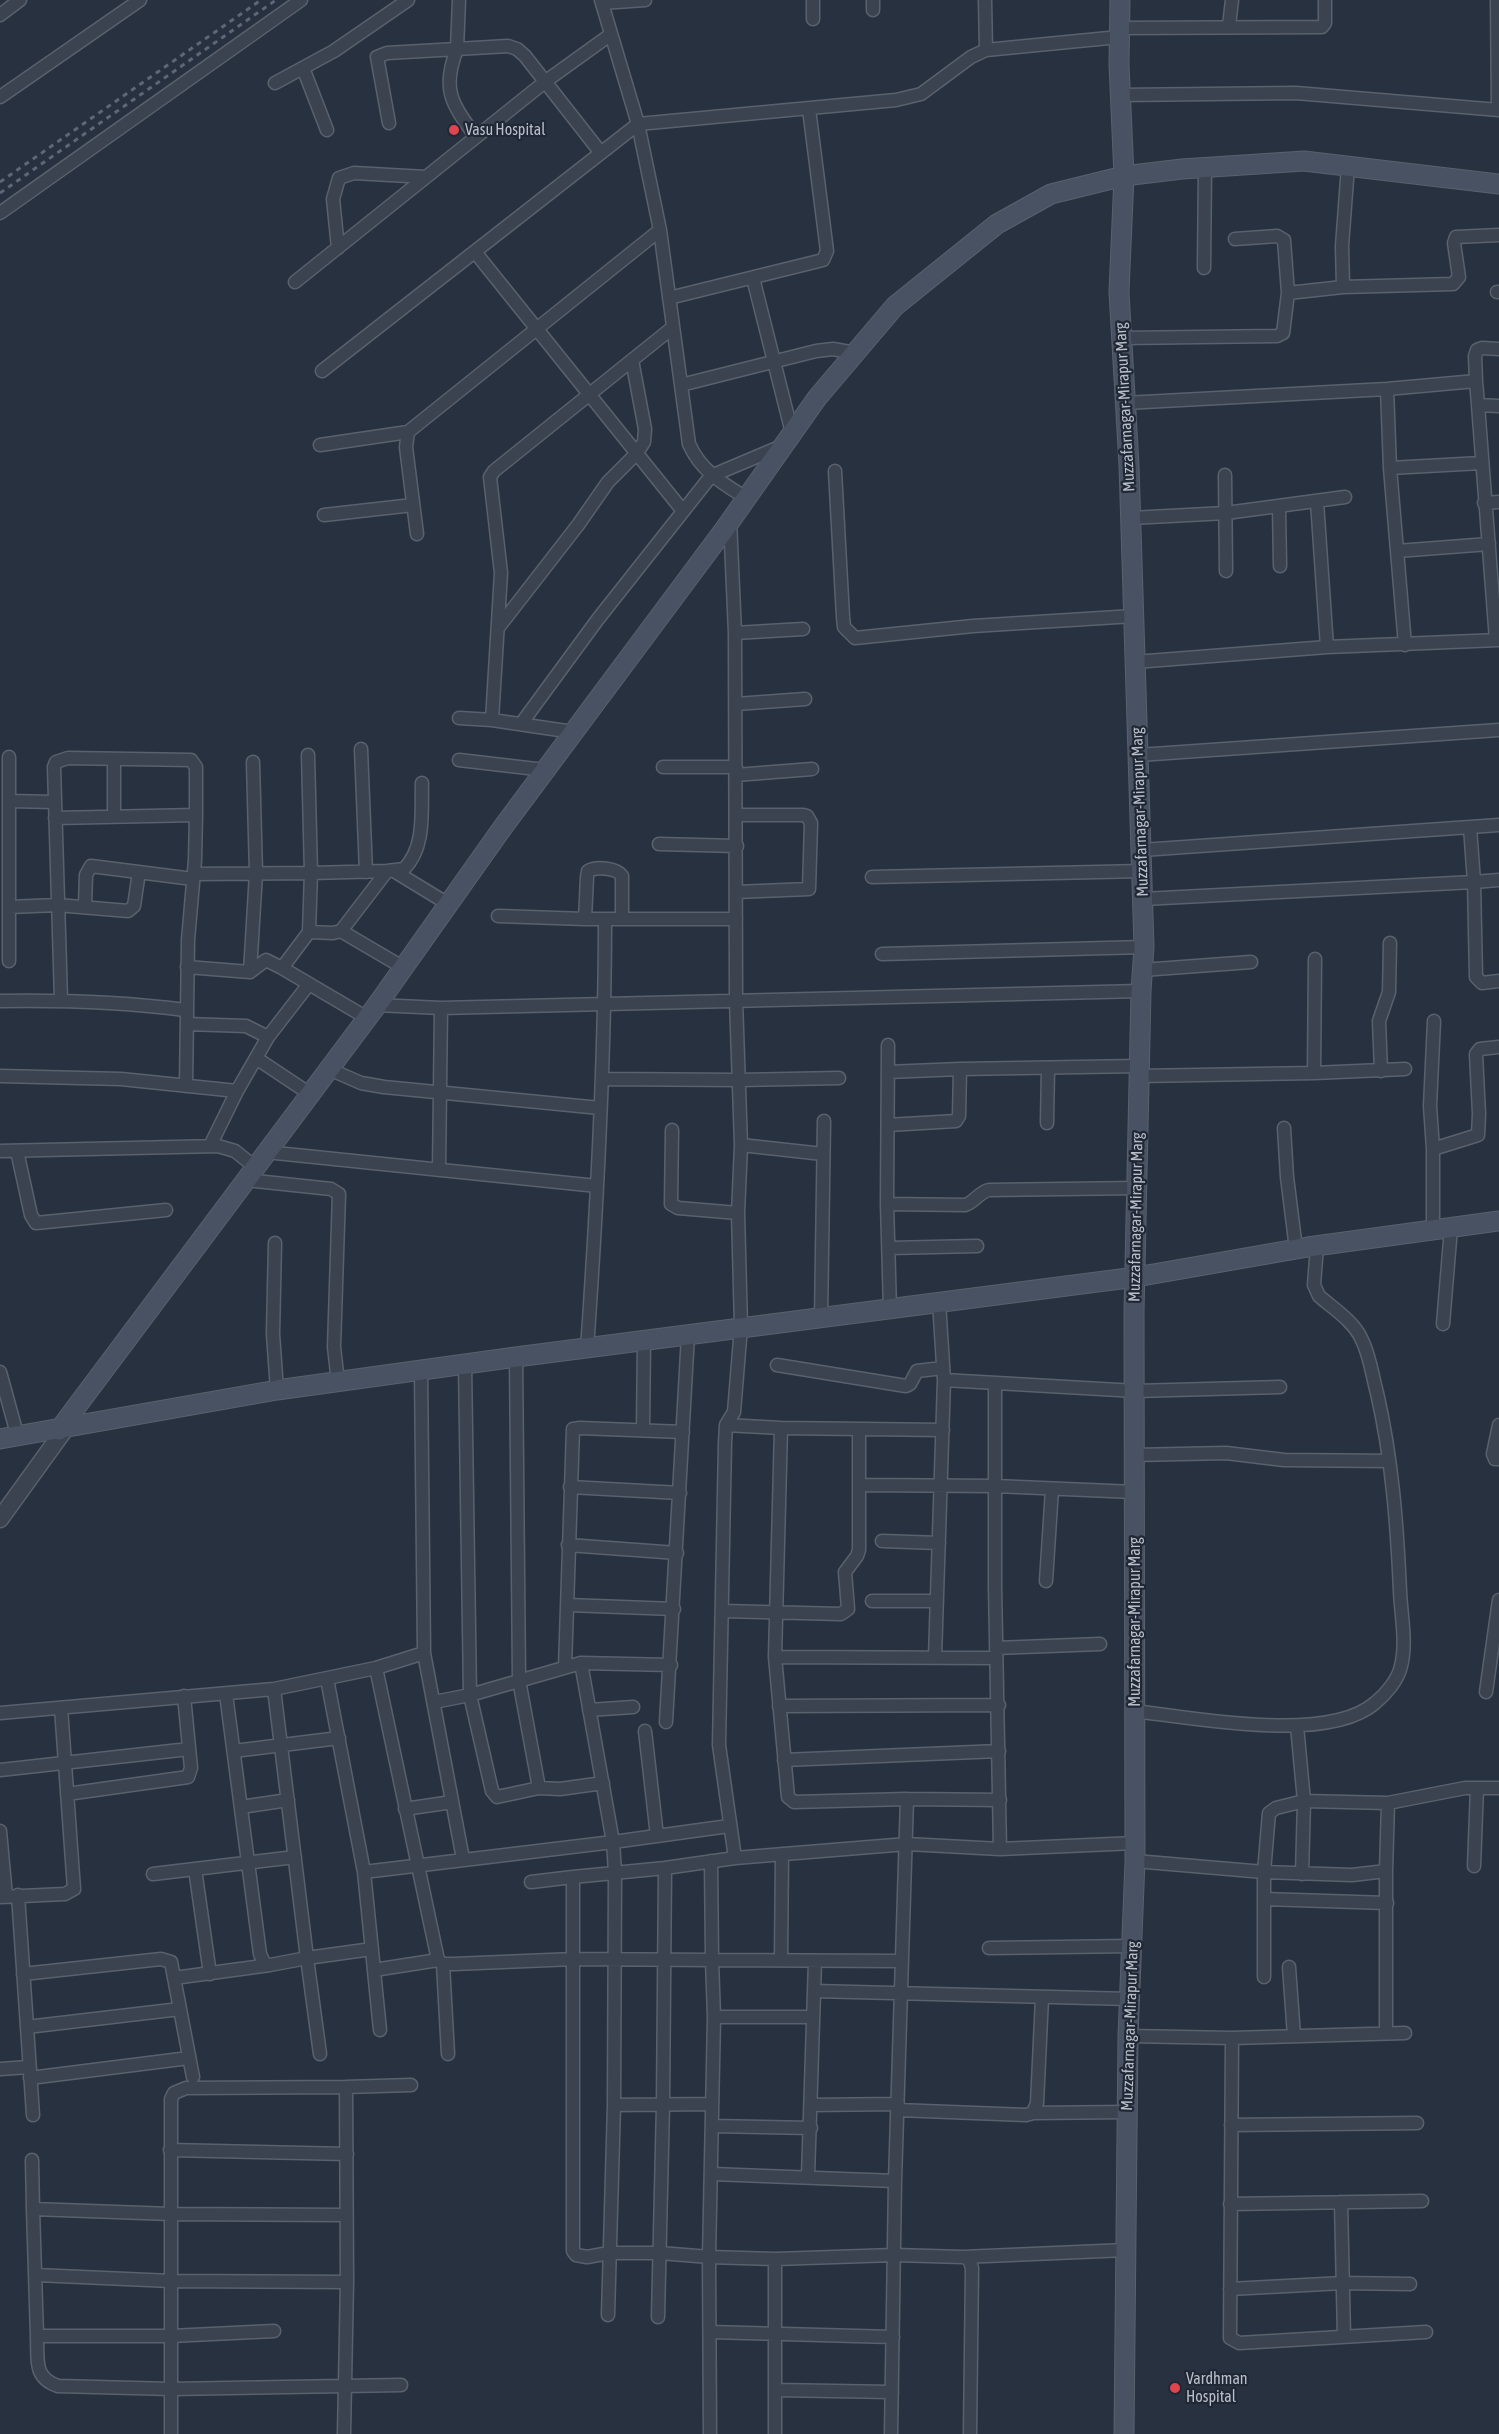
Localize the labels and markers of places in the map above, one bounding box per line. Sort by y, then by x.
place label: Vasu Hospital [465,120,545,140]
marker: Vasu Hospital [447,123,461,137]
place label: Vardhman Hospital [1186,2369,1248,2407]
marker: Vardhman Hospital [1168,2381,1182,2395]

